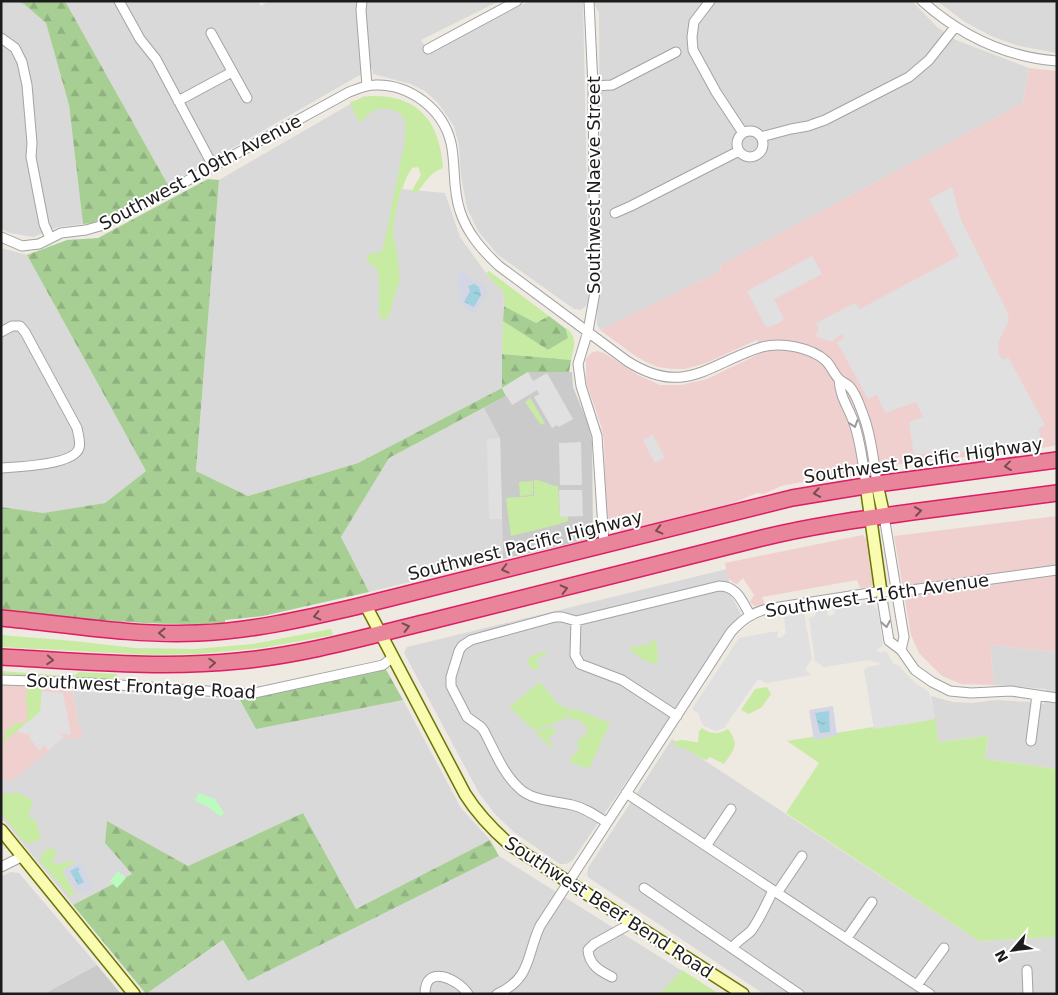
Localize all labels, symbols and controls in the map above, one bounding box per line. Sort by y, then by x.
street label: Southwest Naeve Street [583,76,604,294]
street label: Southwest 109th Avenue [95,110,305,234]
one-way arrow [849,420,859,428]
street label: Southwest Pacific Highway [802,433,1044,487]
one-way arrow [1004,460,1012,471]
one-way arrow [813,488,822,498]
street label: Southwest Pacific Highway [406,506,645,584]
one-way arrow [913,507,922,517]
one-way arrow [655,524,664,535]
one-way arrow [501,563,510,574]
street label: Southwest 116th Avenue [764,569,990,621]
one-way arrow [559,584,567,594]
one-way arrow [313,610,322,621]
one-way arrow [881,619,891,628]
one-way arrow [402,622,411,633]
one-way arrow [158,628,166,638]
one-way arrow [46,654,54,665]
one-way arrow [208,658,216,669]
street label: Southwest Frontage Road [25,669,257,703]
street label: Southwest Beef Bend Road [501,832,717,982]
north arrow [988,925,1038,975]
text: N [992,947,1011,965]

